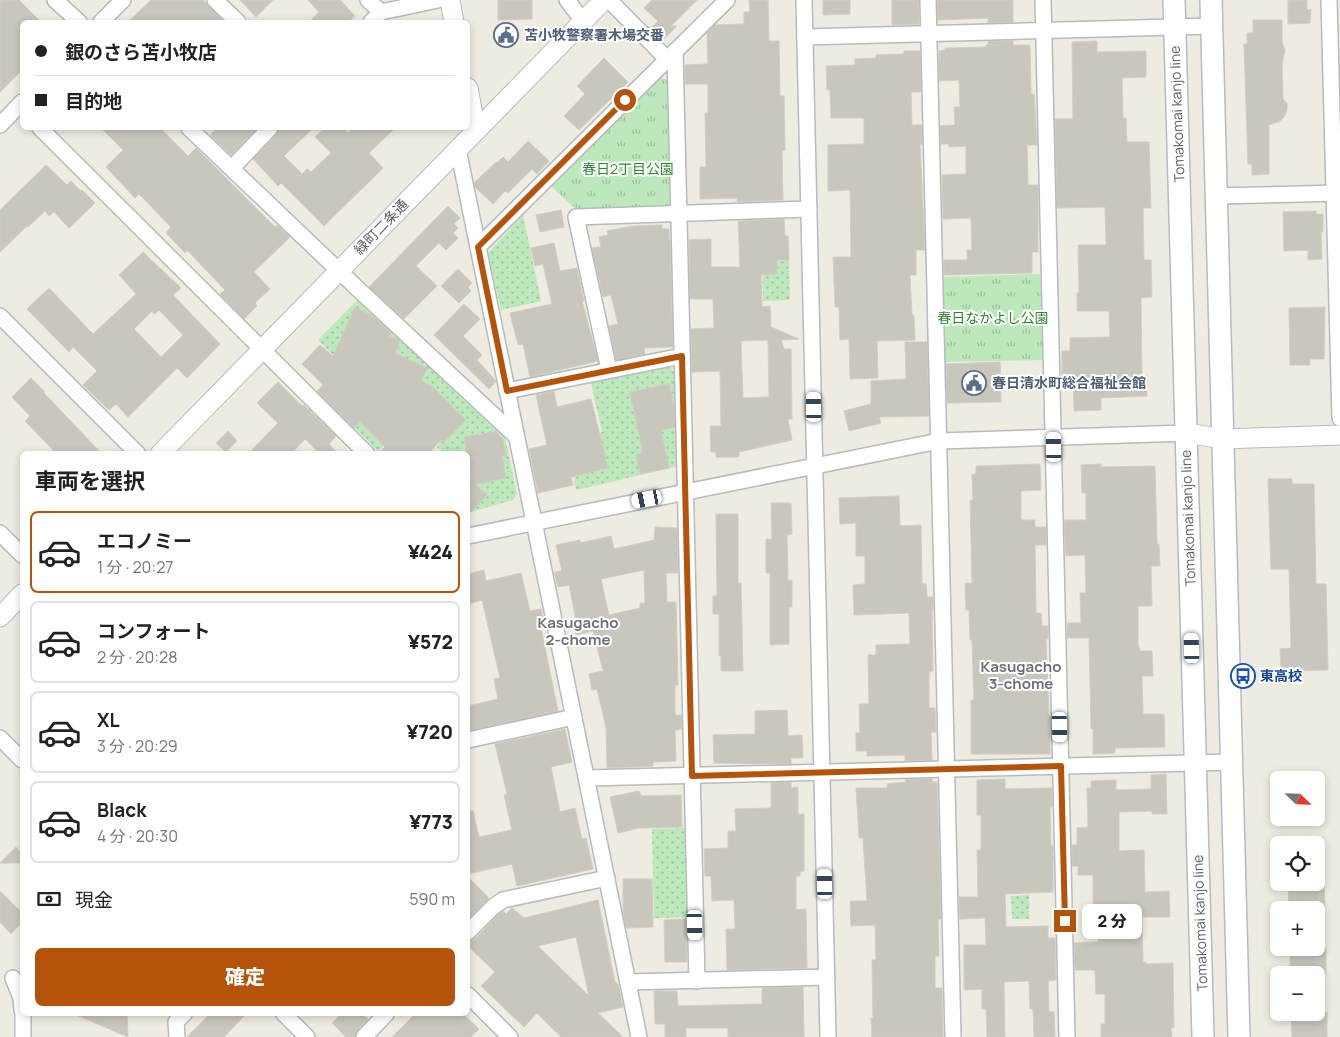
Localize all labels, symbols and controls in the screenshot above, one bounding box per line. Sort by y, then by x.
public building icon: 苫小牧警察署木場交番 [493,22,519,48]
place label: 苫小牧警察署木場交番 [524,25,664,44]
text: 銀のさら苫小牧店 [65,39,217,65]
street label: Tomakomai kanjo line [1165,45,1188,183]
text: 目的地 [65,88,122,114]
route start [614,89,636,111]
park label: 春日2丁目公園 [582,159,674,178]
street label: 緑町二条通 [349,195,412,258]
park label: 春日なかよし公園 [937,308,1049,327]
public building icon: 春日清水町総合福祉会館 [961,370,987,396]
place label: 春日清水町総合福祉会館 [992,373,1146,392]
car [806,392,821,422]
car [1046,432,1061,462]
street label: Tomakomai kanjo line [1176,449,1199,587]
text: 車両を選択 [35,466,145,496]
car [630,489,663,509]
text: エコノミー [97,528,192,554]
icon: car [37,530,82,575]
text: ¥424 [408,539,453,565]
text: 1 分 · 20:27 [97,556,173,578]
district label: Kasugacho 2-chome [537,612,619,650]
text: コンフォート [97,618,210,644]
icon: car [37,620,82,665]
text: ¥572 [408,629,453,655]
car [1183,633,1200,663]
text: 2 分 · 20:28 [97,646,177,668]
district label: Kasugacho 3-chome [980,656,1062,694]
bus stop icon: 東高校 [1230,663,1256,689]
place label: 東高校 [1260,666,1302,685]
text: XL [97,707,120,733]
icon: car [37,710,82,755]
car [1052,712,1067,742]
text: ¥720 [406,719,453,745]
text: 3 分 · 20:29 [97,735,178,757]
north arrow [1270,771,1325,826]
map controls [1270,771,1325,1021]
text: Black [97,797,146,823]
icon: car [37,800,82,845]
text: ¥773 [409,809,453,835]
text: 4 分 · 20:30 [97,825,178,847]
button: locate [1270,836,1325,891]
street label: Tomakomai kanjo line [1188,854,1211,992]
car [817,869,832,899]
icon: cash [35,885,63,913]
text: 現金 [75,887,113,913]
text: 590 m [409,888,455,910]
button: + [1270,901,1325,956]
callout: 2 分 [1082,904,1142,938]
car [686,910,703,940]
route end [1054,910,1076,932]
text: 2 分 [1098,910,1126,932]
button: 確定 [35,948,455,1006]
button: − [1270,966,1325,1021]

